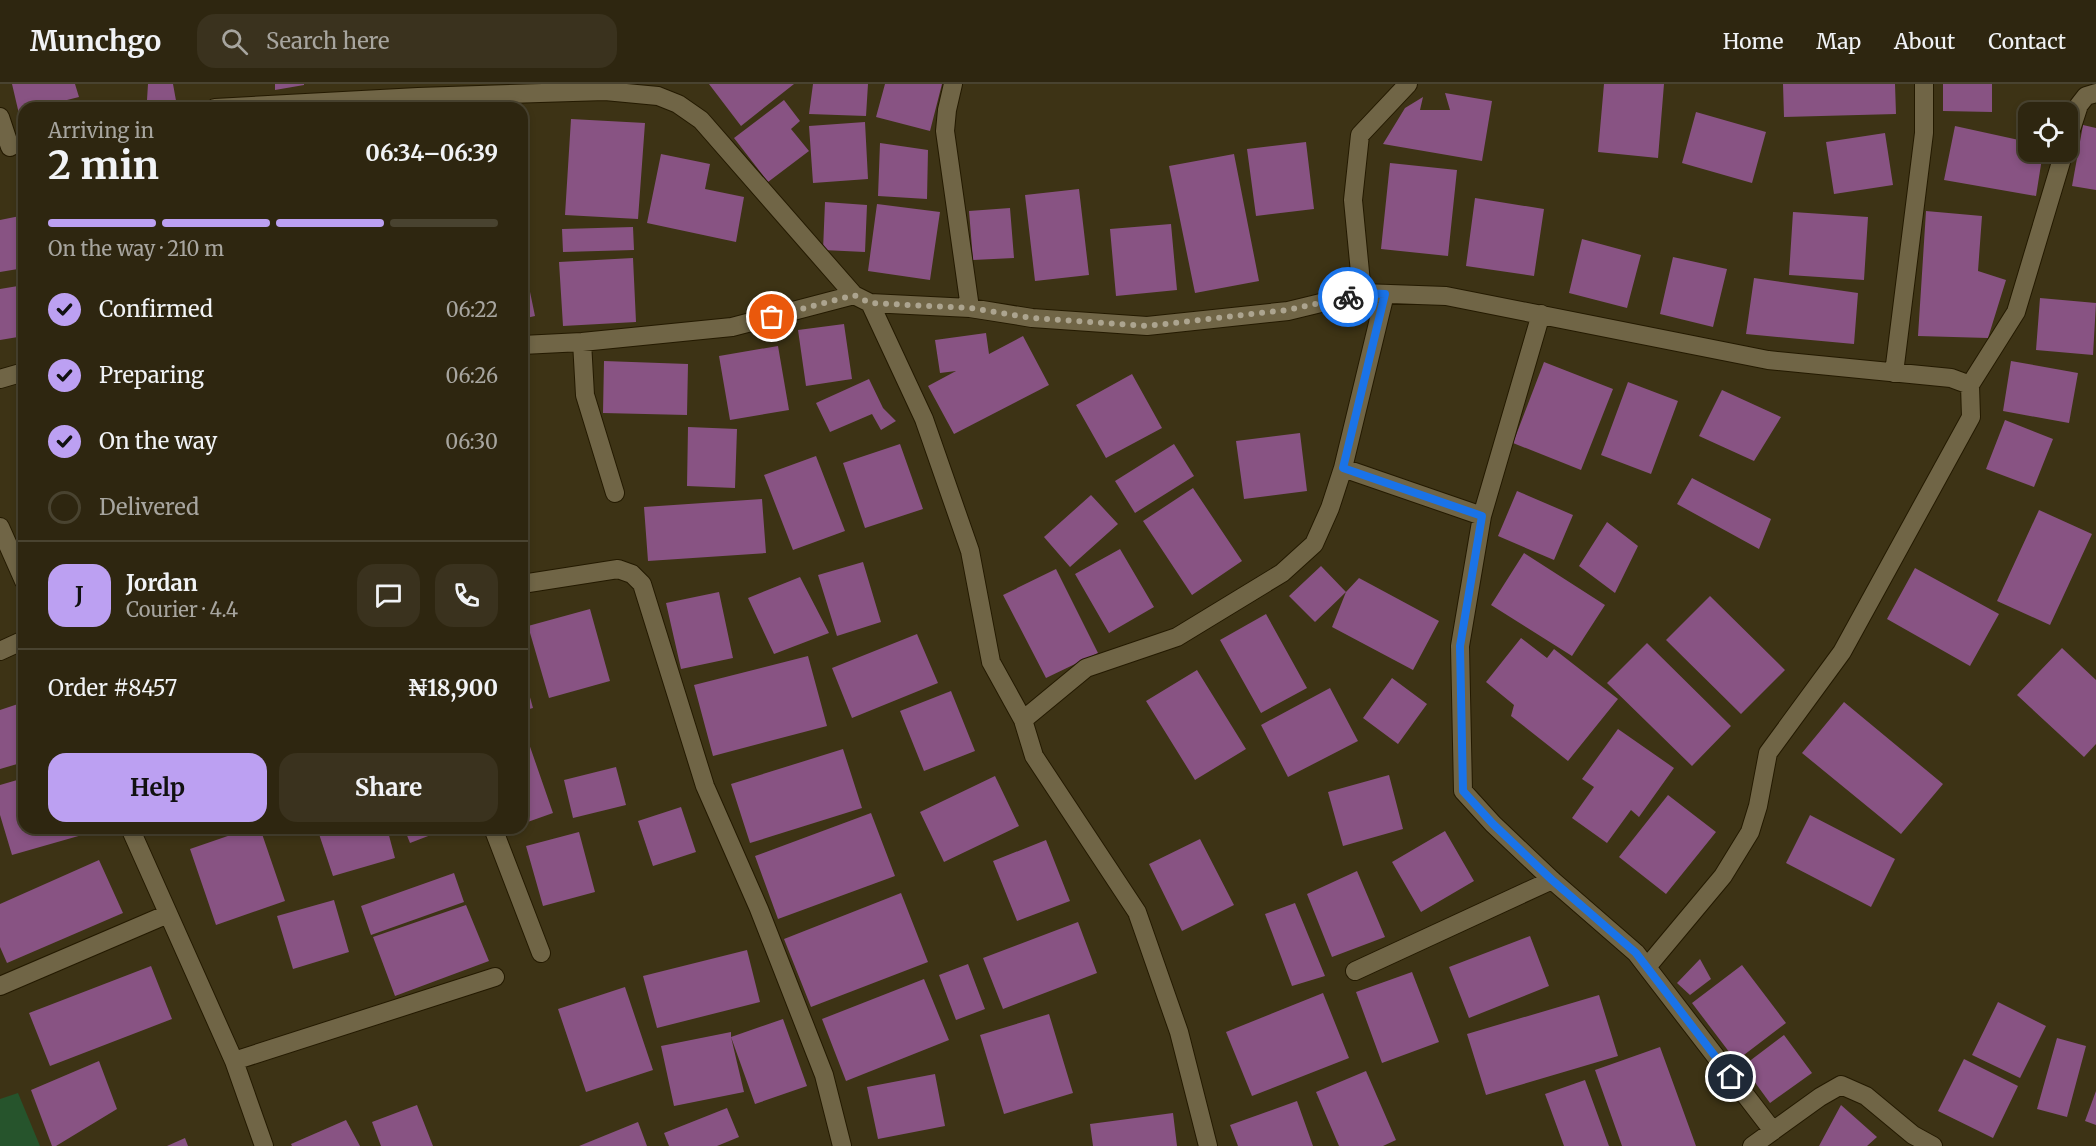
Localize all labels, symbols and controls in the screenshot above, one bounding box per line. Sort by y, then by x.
search box [197,14,617,68]
text: Munchgo [30,23,161,59]
icon: search [218,25,251,58]
text: Search here [266,27,389,55]
text: Home [1723,28,1783,55]
text: Map [1816,28,1861,55]
text: About [1894,28,1955,55]
text: Contact [1988,28,2066,55]
map controls [2018,102,2078,162]
button: locate [2018,102,2078,162]
text: Arriving in [48,118,154,143]
text: 06:34–06:39 [365,139,498,167]
text: 2 min [48,141,159,190]
text: On the way · 210 m [48,236,224,261]
courier [1318,267,1378,327]
icon: bike [1332,281,1365,314]
pin [746,291,797,342]
icon: check [48,293,81,326]
text: Confirmed [99,295,213,323]
text: 06:22 [446,297,498,322]
icon: bag [755,300,788,333]
icon: check [48,359,81,392]
text: Preparing [99,361,204,389]
text: 06:26 [446,363,498,388]
icon: check [48,425,81,458]
text: On the way [99,427,217,455]
text: 06:30 [445,429,498,454]
text: Delivered [99,493,199,521]
button: chat [357,564,420,627]
button: phone [435,564,498,627]
text: Jordan [126,569,198,597]
text: J [75,581,84,609]
text: Courier · 4.4 [126,597,238,622]
text: Order #8457 [48,674,177,702]
text: ₦18,900 [407,674,498,702]
button: Help [48,753,267,822]
button: Share [279,753,498,822]
pin [1705,1051,1756,1102]
icon: home [1714,1060,1747,1093]

